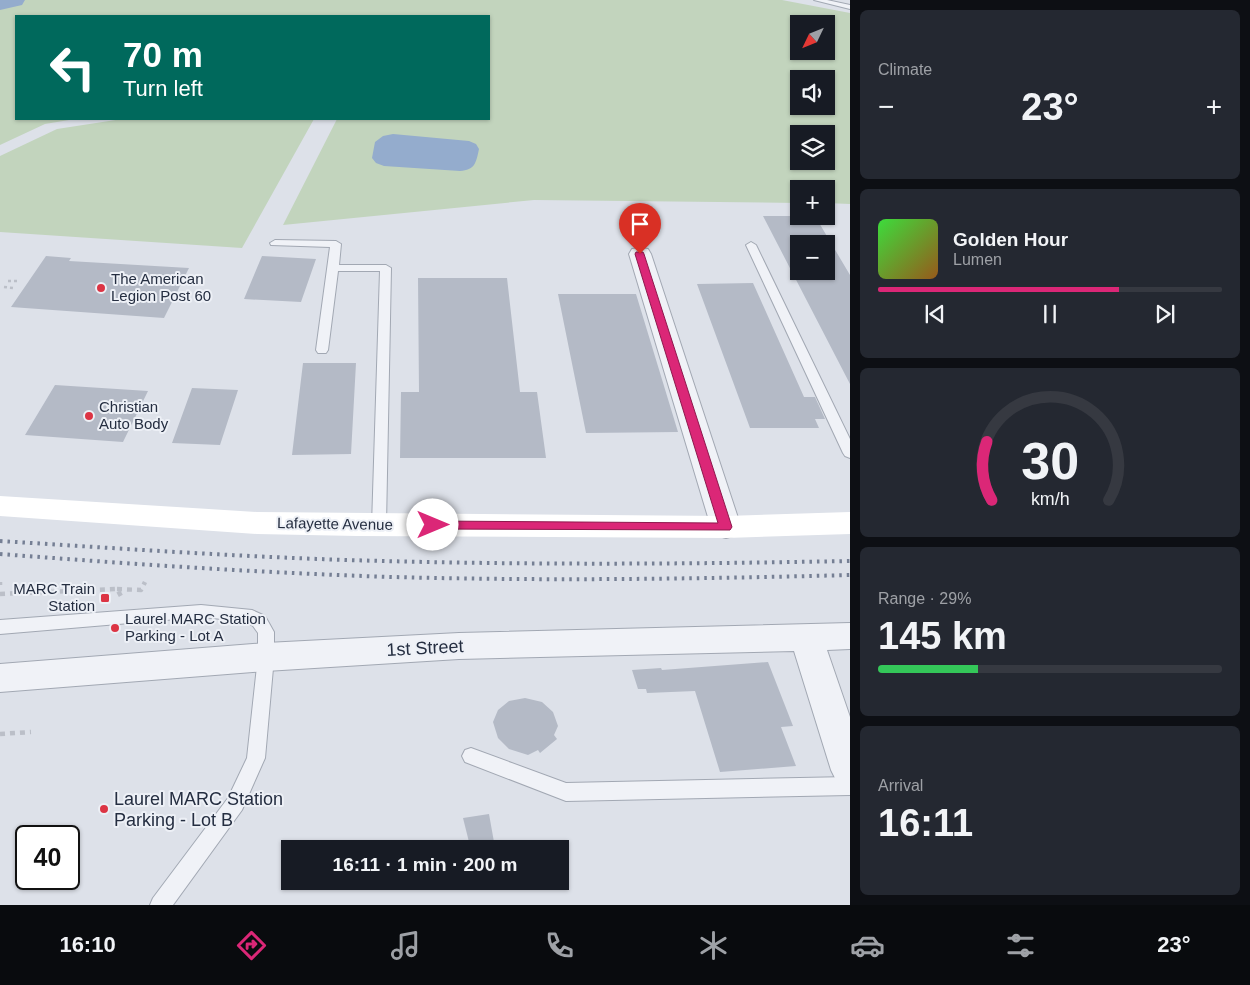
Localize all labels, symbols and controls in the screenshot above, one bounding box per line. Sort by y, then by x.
north arrow [790,15,835,60]
map controls [790,15,835,280]
icon: left [40,35,105,100]
text: 70 m [123,35,203,74]
text: Climate [878,61,932,78]
button: sound [790,70,835,115]
text: Turn left [123,76,203,101]
text: 23° [1021,86,1079,128]
text: − [878,91,894,122]
text: + [1206,91,1222,122]
button: layers [790,125,835,170]
button: + [790,180,835,225]
pin [619,203,661,254]
icon: arrive [626,210,654,238]
text: Golden Hour [953,229,1068,250]
button: − [790,235,835,280]
text: Lumen [953,251,1002,268]
place label: The American Legion Post 60 [111,270,211,304]
marker: The American Legion Post 60 [95,282,107,294]
icon: previous [921,300,949,328]
icon: pause [1036,300,1064,328]
icon: next [1151,300,1179,328]
place label: Christian Auto Body [99,398,169,432]
marker: Christian Auto Body [83,410,95,422]
text: 30 [1021,432,1079,490]
text: km/h [1031,489,1069,509]
position arrow [406,498,458,550]
street label: Lafayette Avenue [277,514,393,533]
place label: MARC Train Station [13,580,95,614]
text: Range · 29% [878,590,971,607]
marker: MARC Train Station [99,592,111,604]
place label: Laurel MARC Station Parking - Lot A [125,610,266,644]
text: 145 km [878,615,1007,657]
marker: Laurel MARC Station Parking - Lot A [109,622,121,634]
street label: 1st Street [386,636,464,660]
text: Arrival [878,777,923,794]
place label: Laurel MARC Station Parking - Lot B [114,789,283,830]
text: 16:11 [878,802,973,844]
marker: Laurel MARC Station Parking - Lot B [98,803,110,815]
speed limit sign: 40 [15,825,80,890]
text: 16:11 · 1 min · 200 m [333,854,517,875]
icon: directions [234,928,269,963]
icon: music [388,928,423,963]
icon: phone [542,928,577,963]
icon: climate [696,928,731,963]
icon: car [850,928,885,963]
icon: filters [1003,928,1038,963]
text: 16:10 [59,932,116,957]
text: 23° [1157,932,1191,957]

